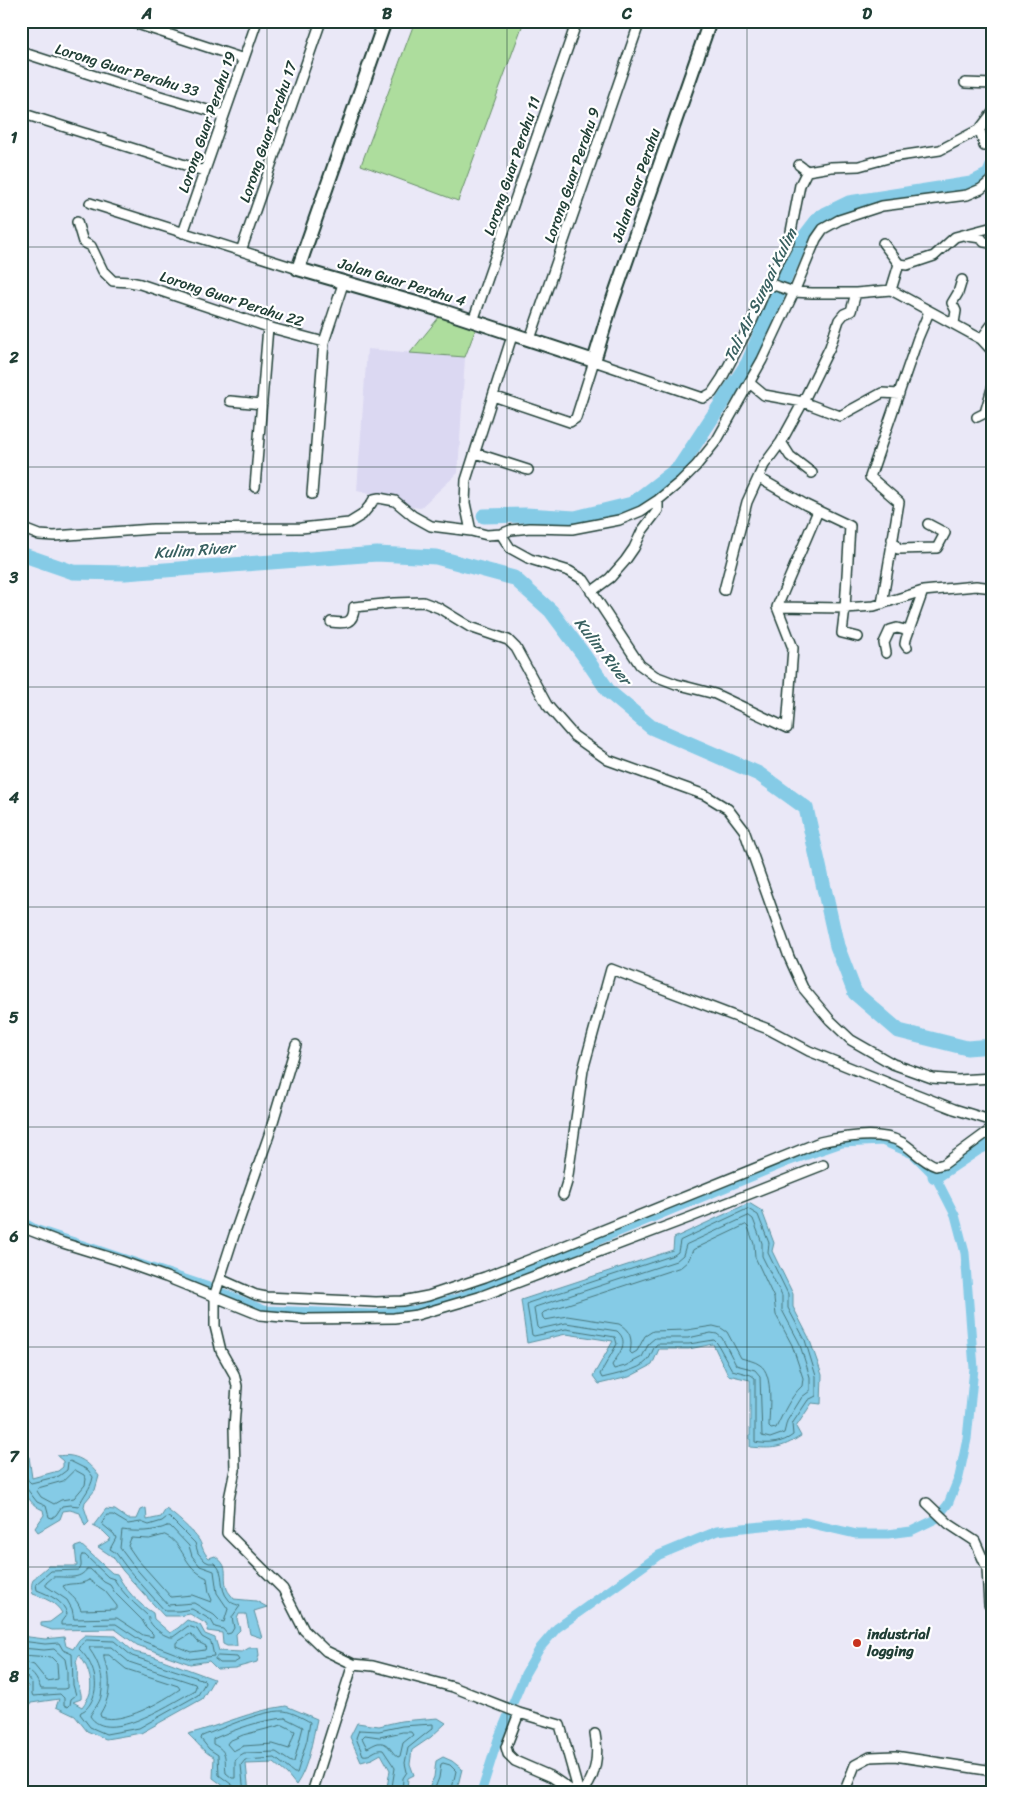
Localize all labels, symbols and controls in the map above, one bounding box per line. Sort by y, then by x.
text: A [141,0,152,28]
text: B [382,0,393,28]
text: C [621,0,633,28]
text: D [862,0,872,28]
street label: Lorong Guar Perahu 33 [52,36,202,104]
street label: Lorong Guar Perahu 19 [171,48,243,196]
street label: Lorong Guar Perahu 17 [232,57,305,206]
street label: Lorong Guar Perahu 11 [476,93,548,239]
street label: Lorong Guar Perahu 9 [537,104,607,246]
text: 1 [11,123,18,152]
street label: Jalan Guar Perahu [604,124,668,247]
water label: Tali Air Sungai Kulim [715,222,806,367]
street label: Jalan Guar Perahu 4 [334,250,469,314]
street label: Lorong Guar Perahu 22 [157,263,308,335]
text: 2 [8,343,19,372]
water label: Kulim River [153,533,238,567]
text: 3 [9,563,19,592]
water label: Kulim River [567,611,641,694]
text: 4 [8,783,19,812]
text: 5 [9,1003,19,1032]
text: 6 [8,1222,19,1251]
text: 7 [9,1442,20,1471]
place label: industrial logging [866,1621,931,1664]
marker: industrial logging [851,1637,863,1649]
text: 8 [8,1662,19,1691]

